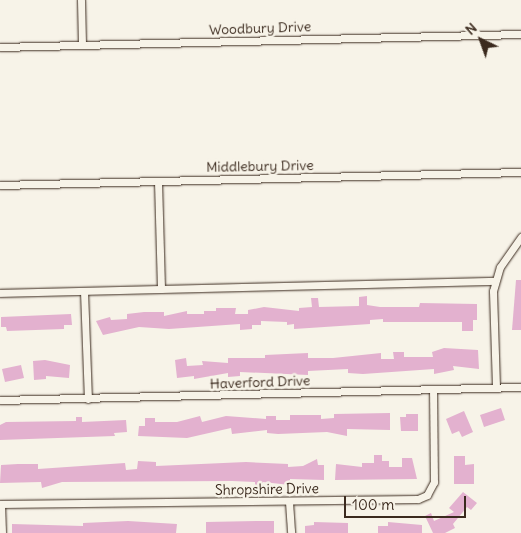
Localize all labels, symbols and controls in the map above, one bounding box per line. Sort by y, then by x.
north arrow [456,15,506,65]
street label: Woodbury Drive [209,18,311,38]
text: N [461,19,481,39]
street label: Middlebury Drive [206,157,314,175]
street label: Haverford Drive [209,372,311,392]
street label: Shropshire Drive [215,480,319,498]
scale bar [346,486,468,518]
text: 100 m [352,495,394,514]

